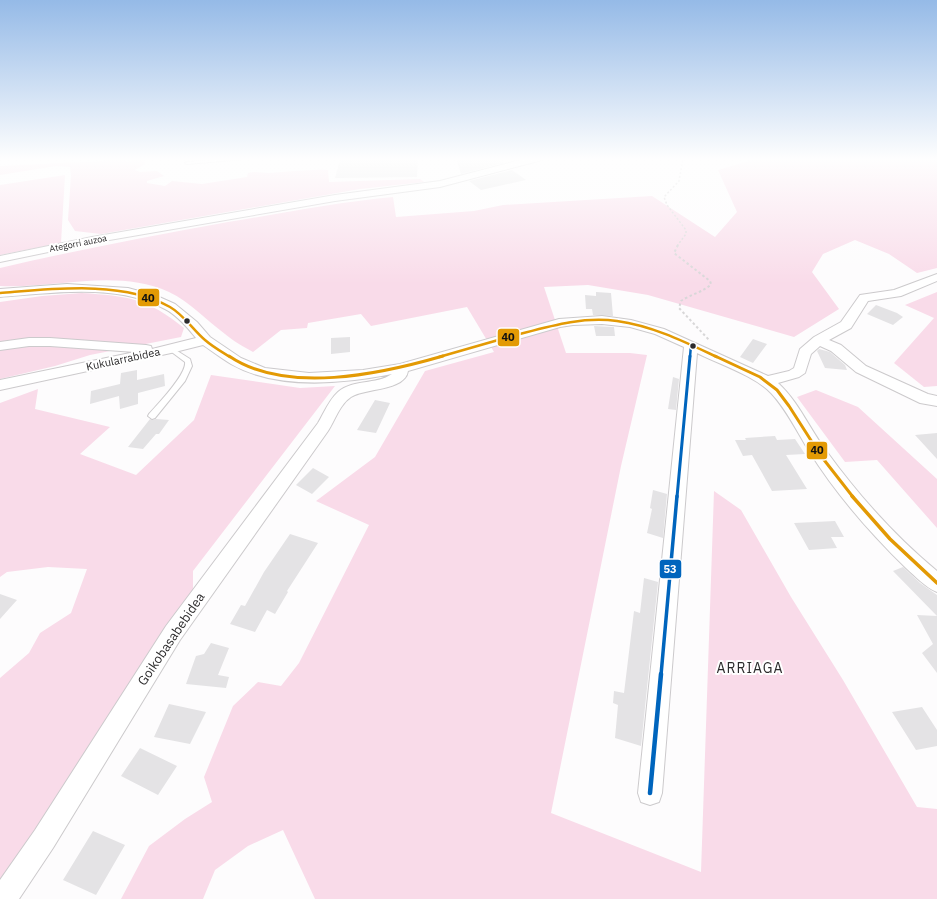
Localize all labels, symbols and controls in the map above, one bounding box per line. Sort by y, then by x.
street label: Ategorri auzoa [48,232,108,254]
line badge: 40 [137,288,160,307]
text: 40 [141,291,155,305]
unlabelled marker [182,316,192,326]
line badge: 40 [497,328,520,347]
text: 40 [501,330,515,344]
unlabelled marker [688,341,698,351]
street label: Kukularrabidea [85,344,161,374]
line badge: 40 [806,441,828,460]
text: 40 [810,443,824,457]
line badge: 53 [659,559,682,579]
text: 53 [663,562,677,576]
street label: Goikobasabebidea [134,589,208,689]
district label: ARRIAGA [717,659,783,677]

